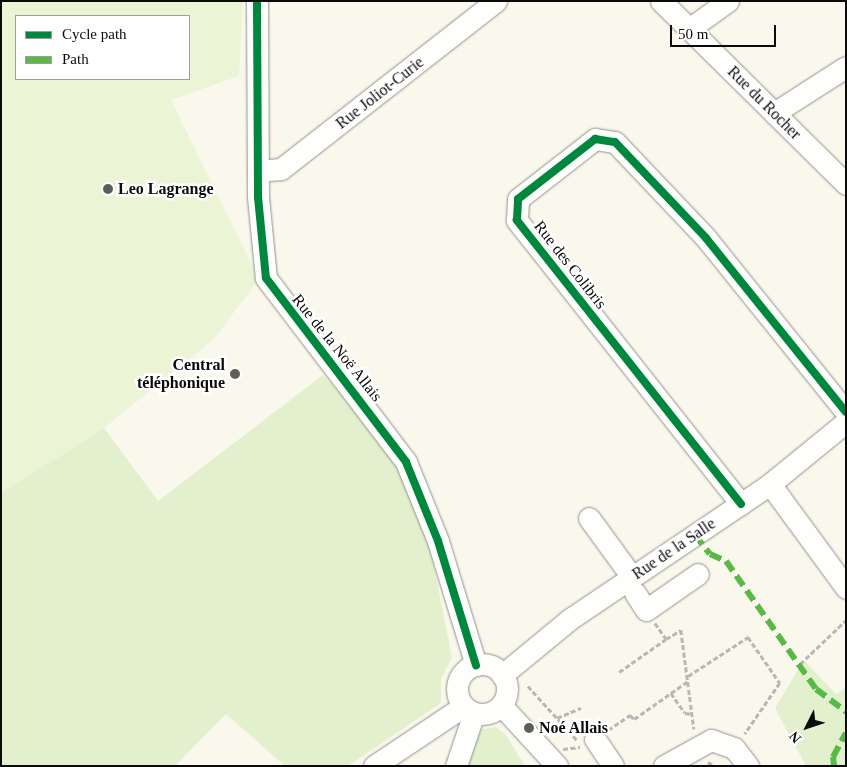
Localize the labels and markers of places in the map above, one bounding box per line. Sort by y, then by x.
place label: Leo Lagrange [118,179,214,199]
marker: Leo Lagrange [102,183,114,195]
place label: Central téléphonique [137,355,225,393]
marker: Central téléphonique [229,368,241,380]
place label: Noé Allais [539,718,609,738]
marker: Noé Allais [523,722,535,734]

